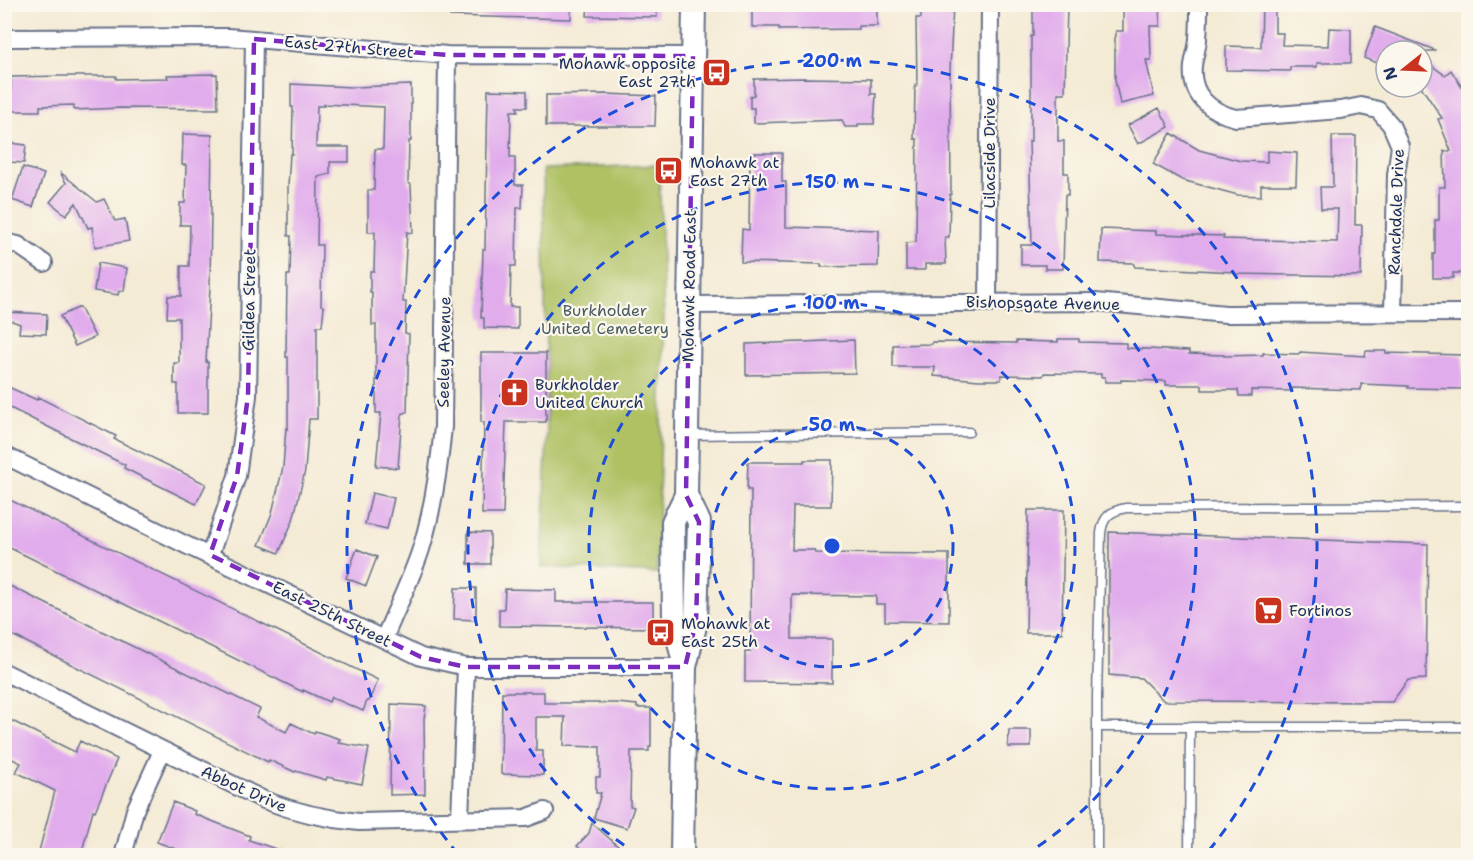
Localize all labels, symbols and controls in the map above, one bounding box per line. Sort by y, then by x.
street label: East 27th Street [283,31,415,63]
north arrow [1374,39,1434,99]
text: 200 m [802,49,863,73]
place label: Mohawk opposite East 27th [559,53,696,92]
bus stop icon: Mohawk opposite East 27th [701,56,733,88]
text: N [1378,64,1402,83]
street label: Lilacside Drive [979,98,1000,208]
street label: Ranchdale Drive [1383,148,1409,276]
place label: Mohawk at East 27th [690,152,779,191]
bus stop icon: Mohawk at East 27th [653,155,685,187]
text: 150 m [805,170,860,194]
street label: Mohawk Road East [677,210,701,362]
street label: Gildea Street [238,249,260,351]
text: 100 m [804,291,860,315]
street label: Bishopsgate Avenue [966,291,1120,315]
street label: Seeley Avenue [433,296,455,408]
park label: Burkholder United Cemetery [541,300,669,339]
place label: Burkholder United Church [535,374,644,413]
church icon: Burkholder United Church [498,377,530,409]
text: 50 m [809,413,856,437]
centre of rings [822,536,842,556]
street label: East 25th Street [269,576,395,652]
supermarket icon: Fortinos [1252,594,1284,626]
place label: Fortinos [1289,600,1352,621]
place label: Mohawk at East 25th [681,613,770,652]
bus stop icon: Mohawk at East 25th [644,616,676,648]
street label: Abbot Drive [198,761,290,817]

